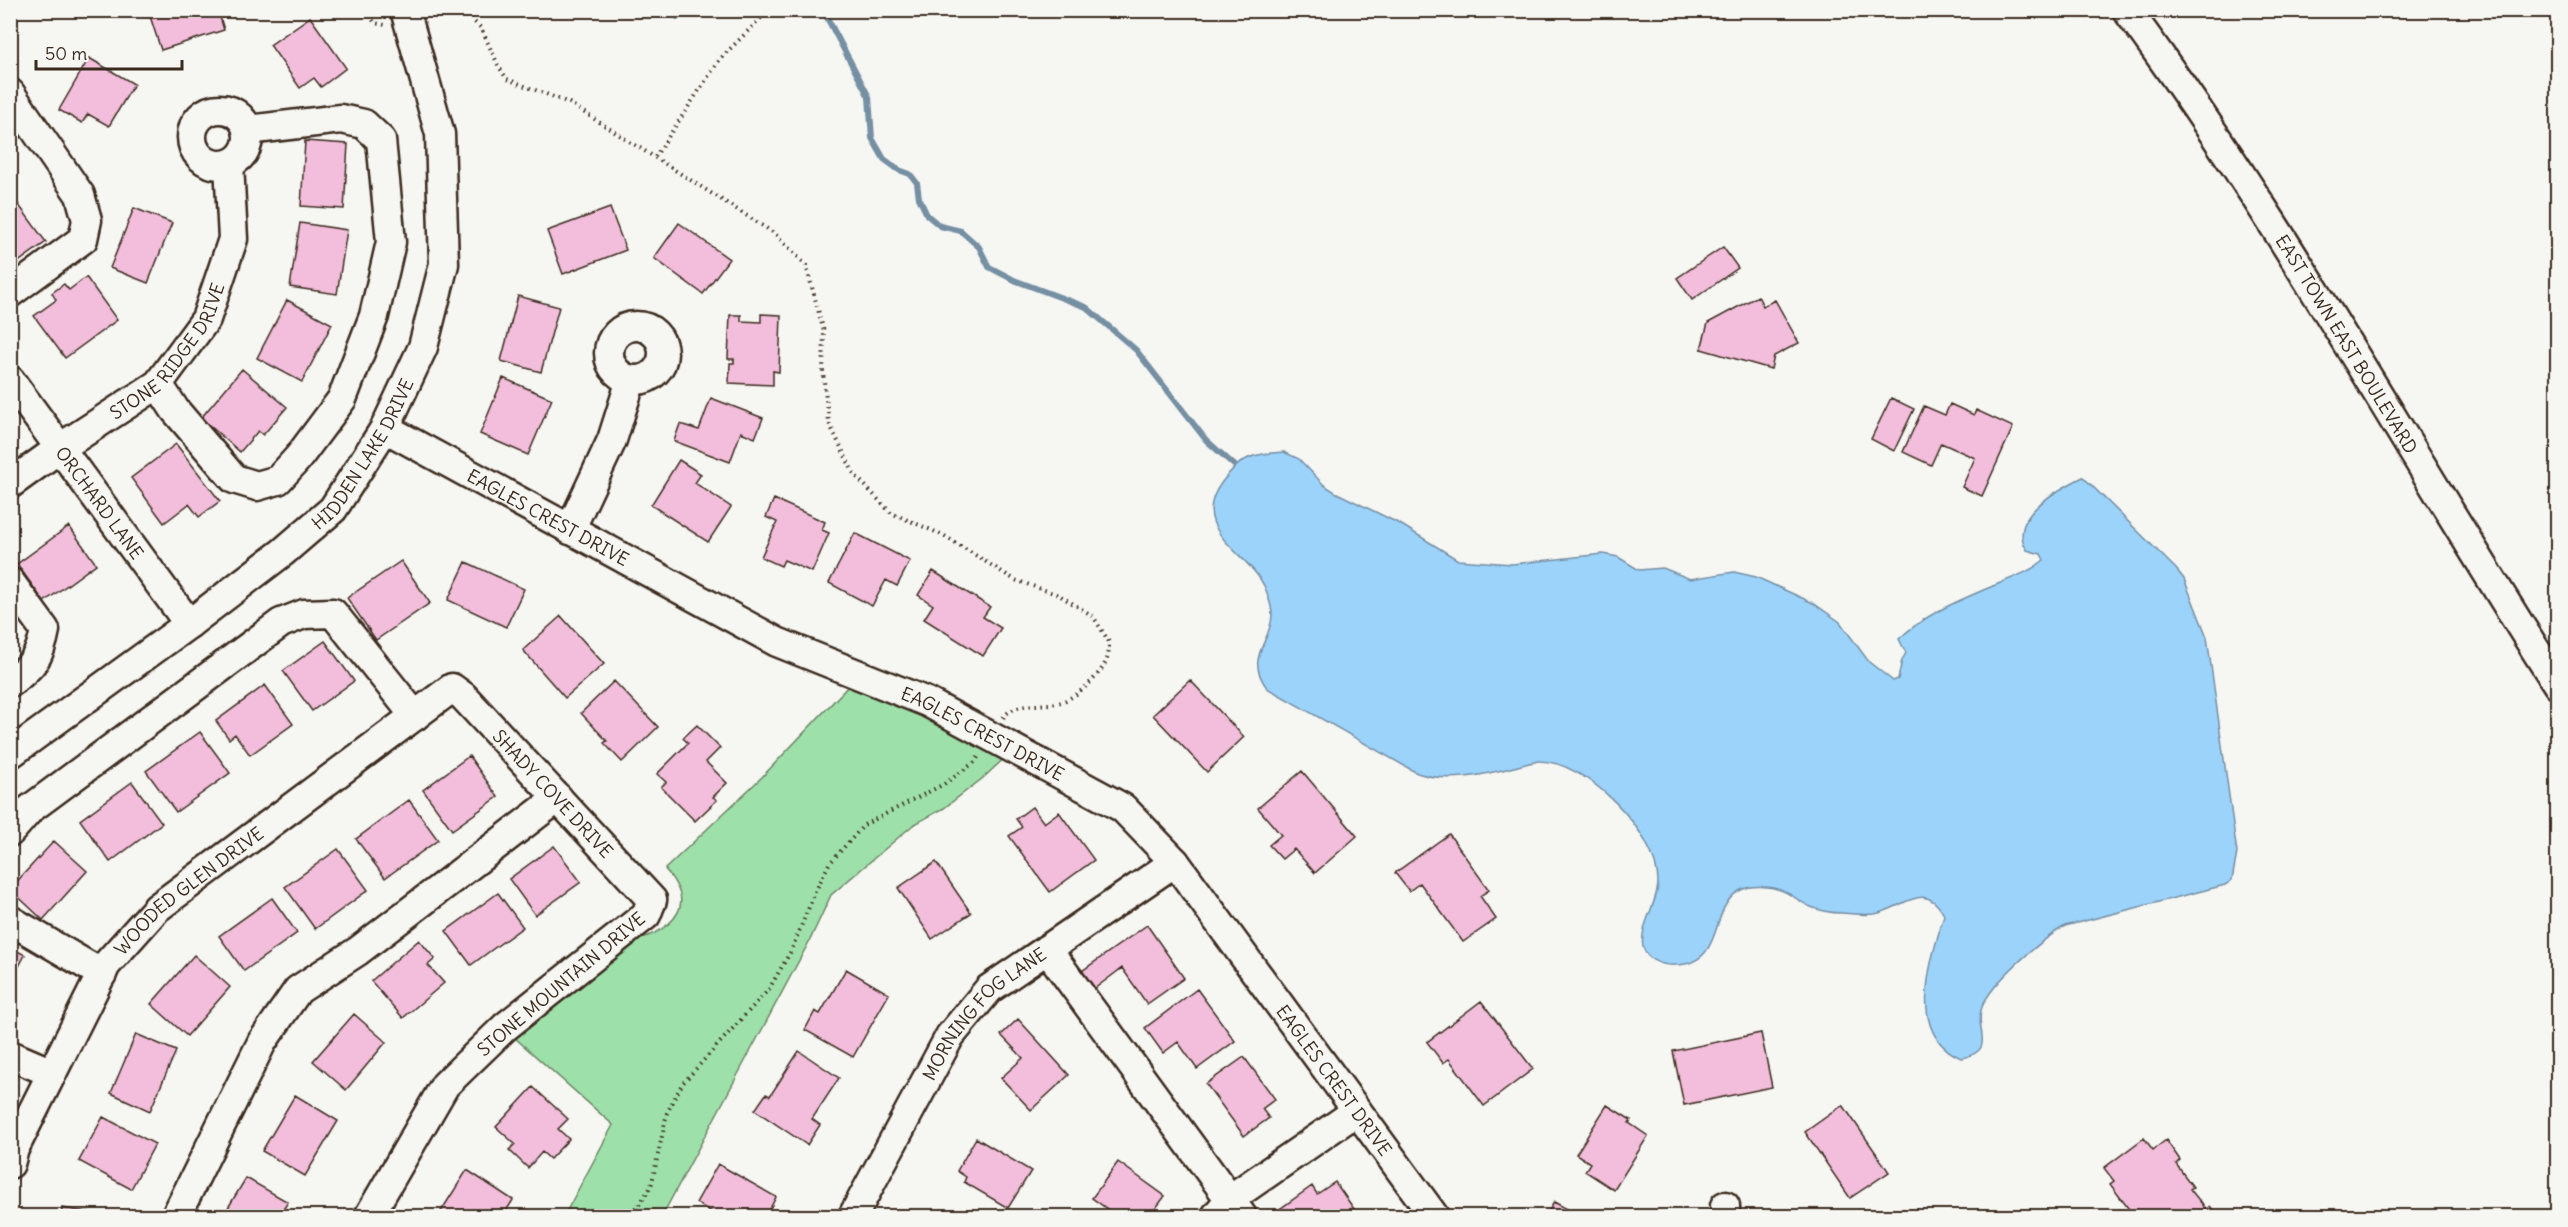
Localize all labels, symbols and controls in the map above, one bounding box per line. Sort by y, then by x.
scale bar [36,33,182,71]
text: 50 m [45,42,87,65]
street label: EAST TOWN EAST BOULEVARD [2271,230,2423,458]
street label: STONE RIDGE DRIVE [105,280,229,424]
street label: HIDDEN LAKE DRIVE [307,375,418,534]
street label: ORCHARD LANE [51,442,149,564]
street label: EAGLES CREST DRIVE [463,464,633,571]
street label: EAGLES CREST DRIVE [898,681,1068,786]
street label: SHADY COVE DRIVE [488,724,618,862]
street label: WOODED GLEN DRIVE [109,821,268,960]
street label: STONE MOUNTAIN DRIVE [472,907,650,1061]
street label: MORNING FOG LANE [917,942,1050,1084]
street label: EAGLES CREST DRIVE [1272,1000,1397,1160]

